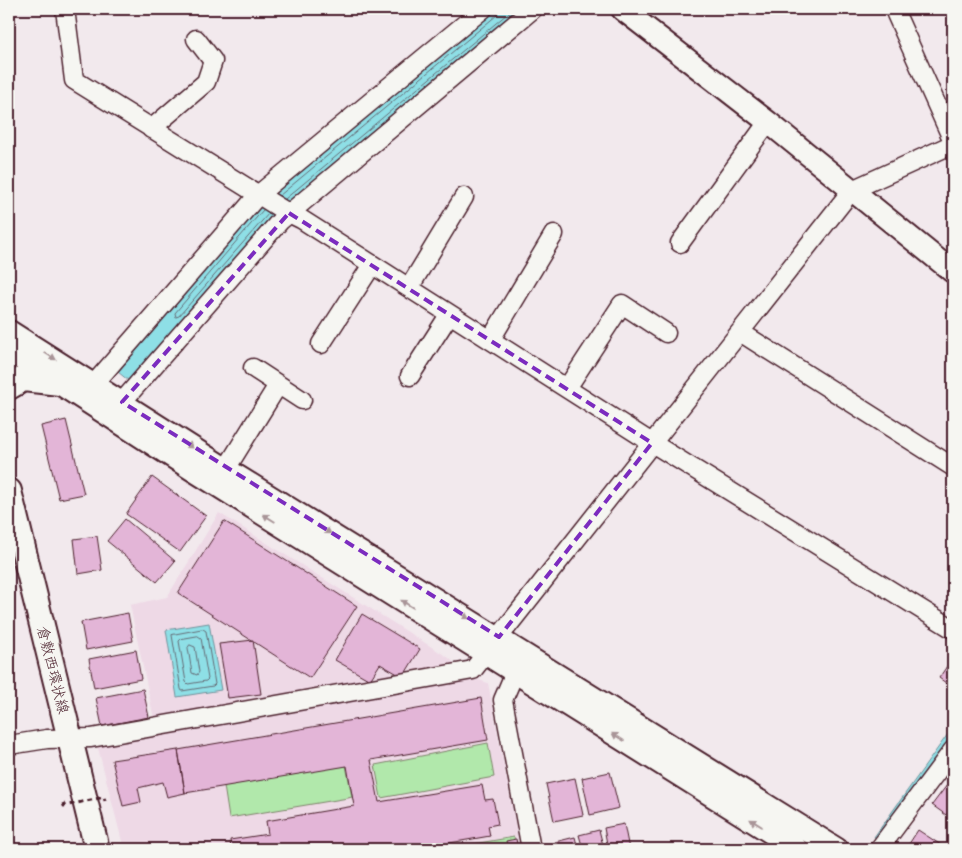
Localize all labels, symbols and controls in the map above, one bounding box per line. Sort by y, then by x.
one-way arrow [44,352,57,361]
one-way arrow [181,439,194,449]
one-way arrow [262,513,276,522]
one-way arrow [319,525,332,534]
one-way arrow [400,599,413,609]
one-way arrow [457,611,470,620]
street label: 倉敷西環状線 [33,624,73,716]
one-way arrow [612,733,625,742]
one-way arrow [750,819,763,828]

